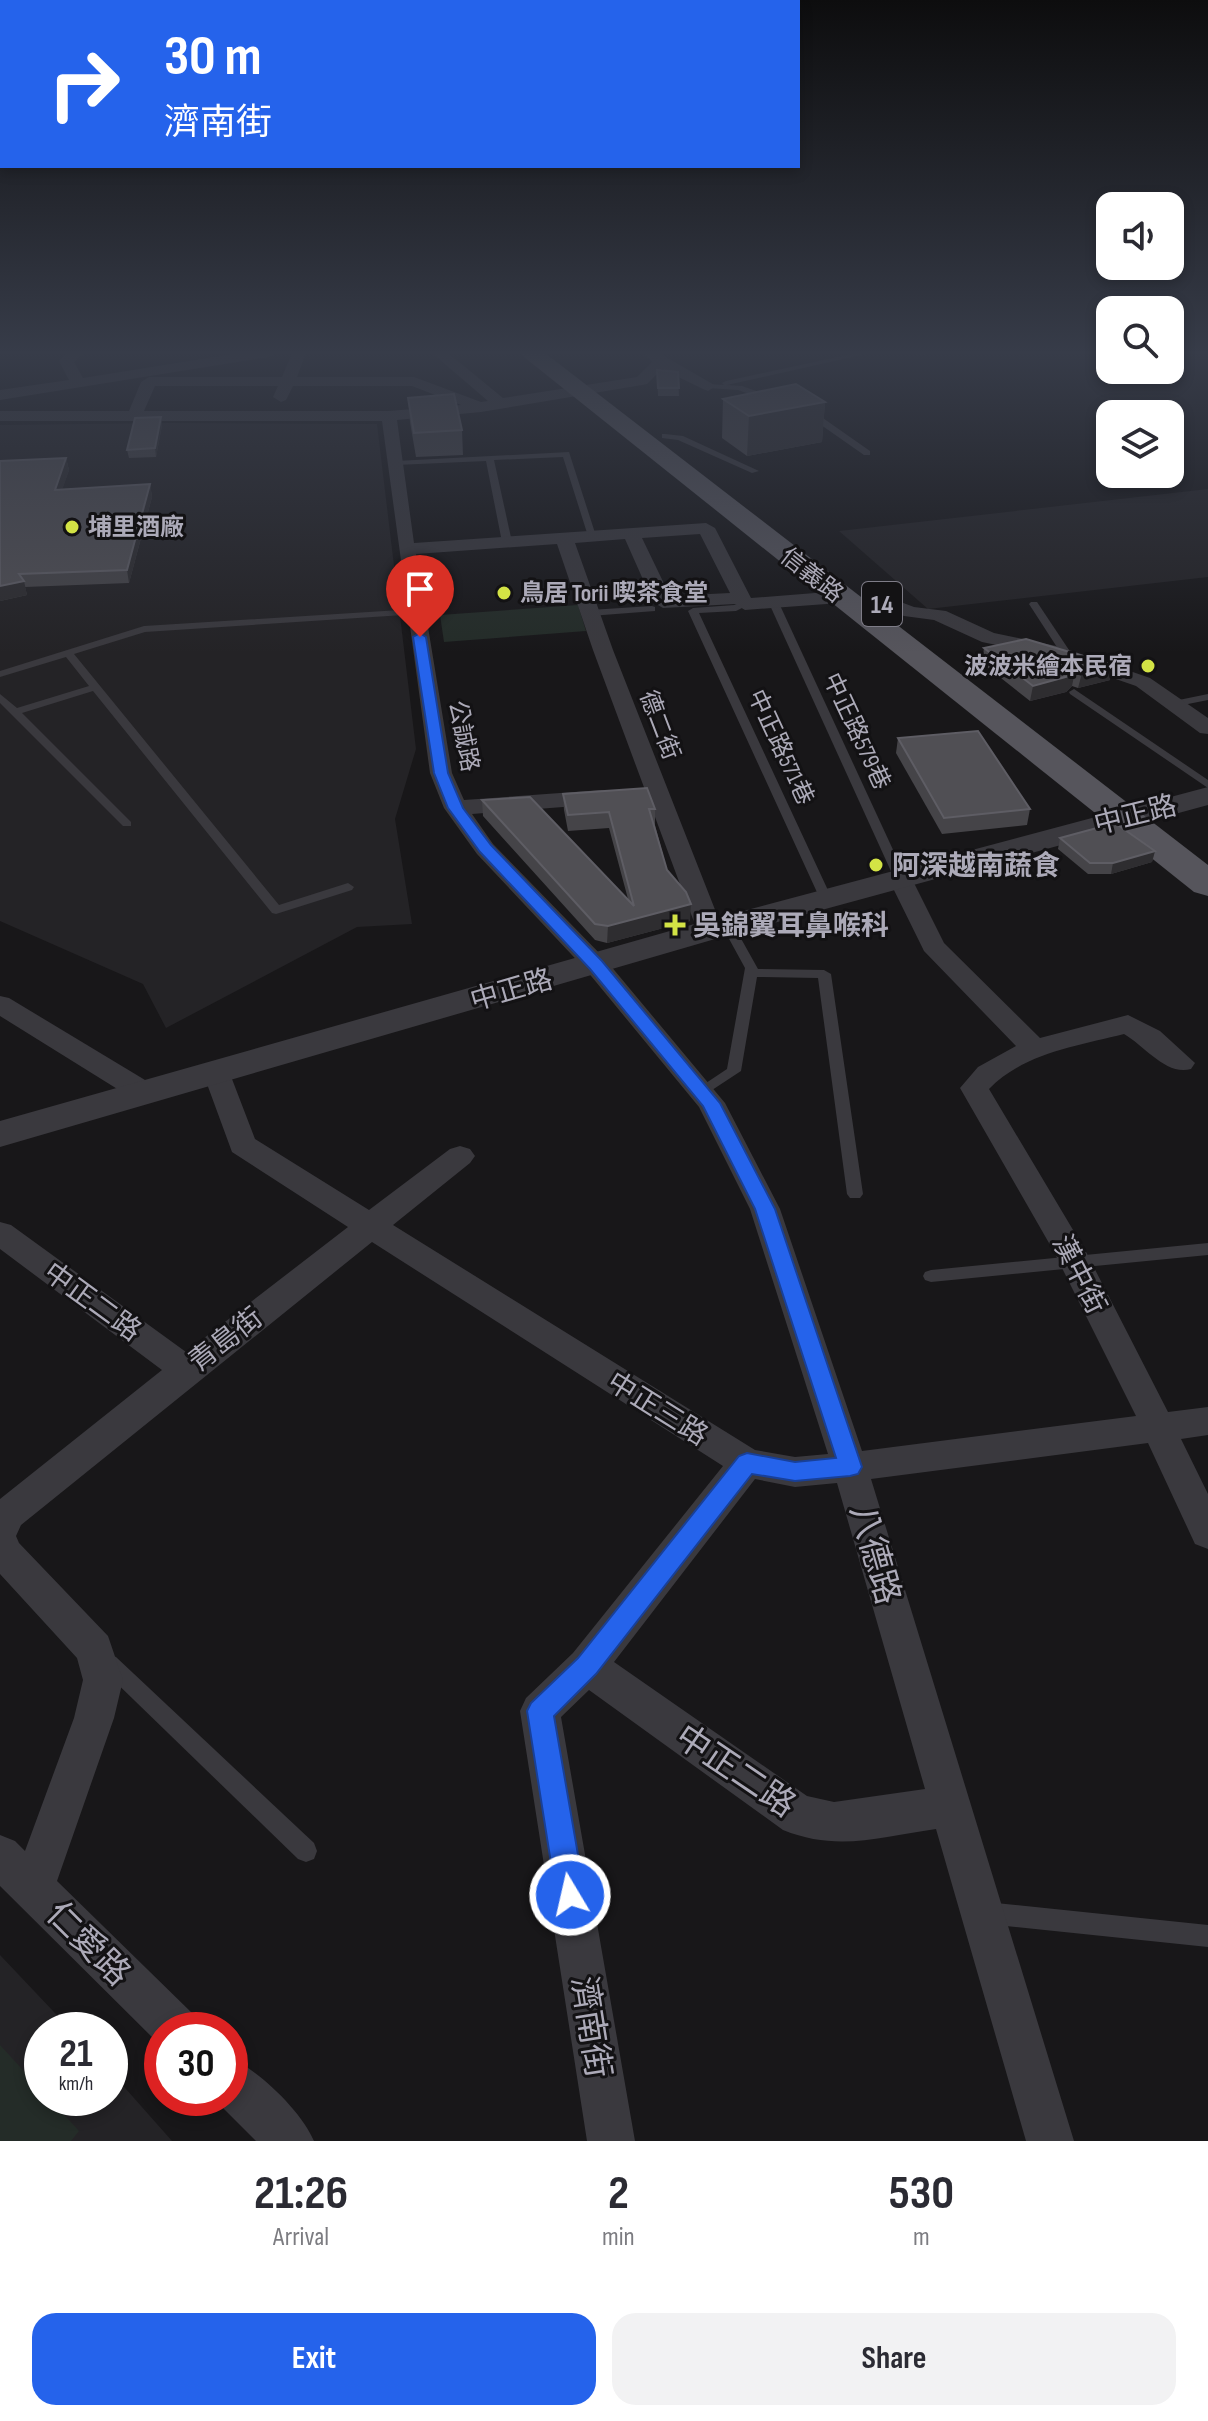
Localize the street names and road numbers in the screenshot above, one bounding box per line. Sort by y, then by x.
street label: 信義路 [774,542,849,609]
road number: 14 [862,582,902,626]
street label: 中正路579巷 [817,668,896,794]
street label: 中正路571巷 [741,685,820,809]
street label: 德二街 [633,686,686,764]
street label: 公誠路 [442,698,485,774]
street label: 中正路 [1091,789,1180,842]
street label: 中正路 [466,963,556,1018]
street label: 漢中街 [1045,1230,1112,1320]
street label: 中正二路 [37,1256,147,1348]
street label: 青島街 [183,1301,269,1379]
street label: 中正三路 [601,1366,713,1453]
street label: 八德路 [841,1500,908,1609]
street label: 中正二路 [667,1716,803,1826]
street label: 仁愛路 [37,1894,138,1995]
street label: 濟南街 [562,1974,619,2081]

